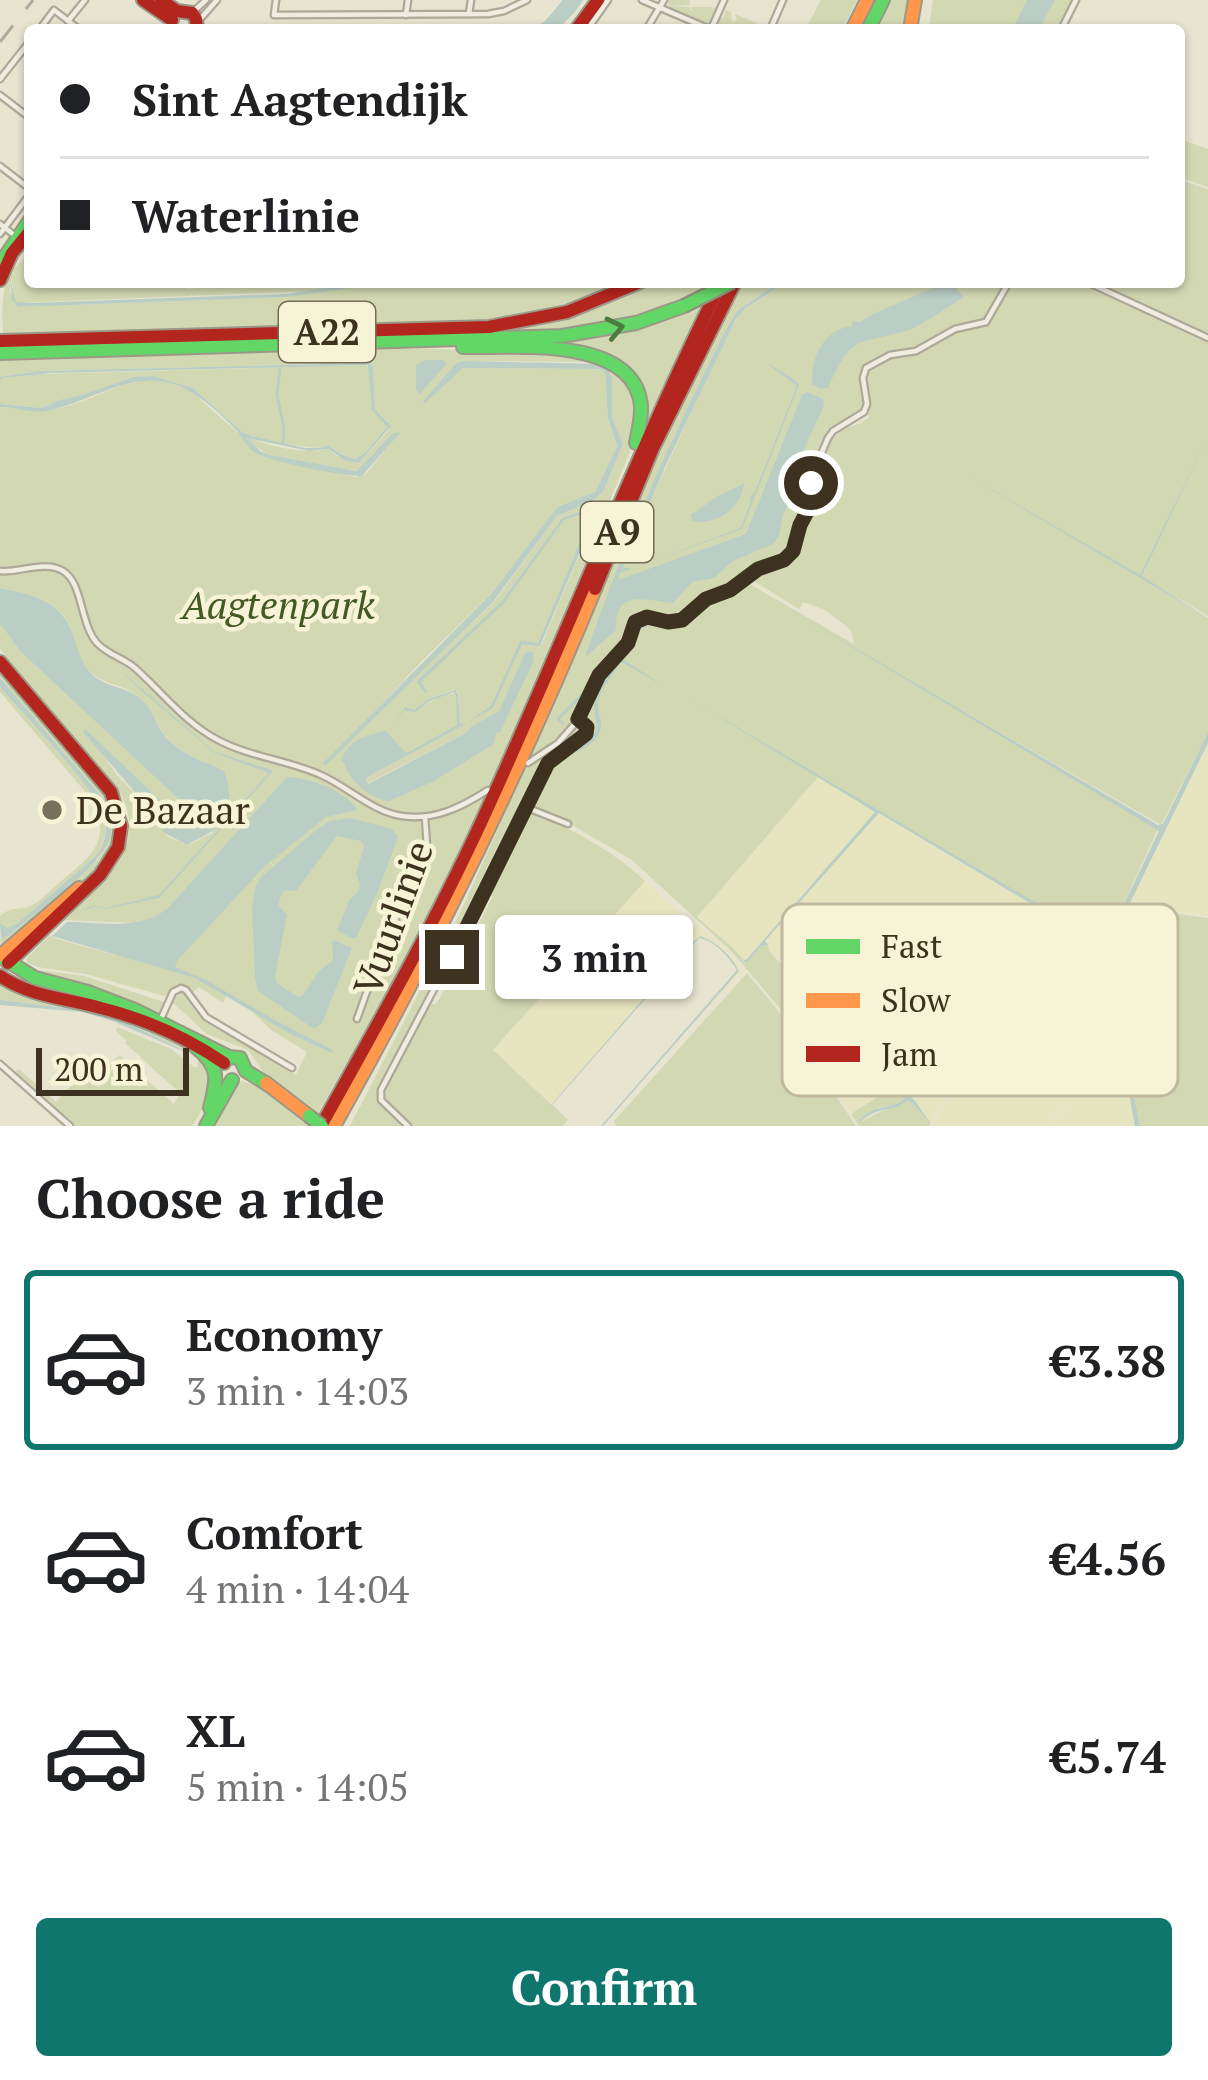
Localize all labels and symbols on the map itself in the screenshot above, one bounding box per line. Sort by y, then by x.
road number: A22 [279,302,375,362]
one-way arrow [604,316,624,341]
route start [784,456,838,510]
road number: A9 [581,502,653,562]
park label: Aagtenpark [179,578,375,630]
place label: De Bazaar [76,783,250,835]
marker: De Bazaar [39,797,65,823]
street label: Vuurlinie [340,833,444,1002]
legend [782,904,1178,1096]
callout: 3 min [494,915,692,999]
text: Fast [881,924,942,967]
route end [425,930,479,984]
text: Slow [881,978,951,1021]
text: Jam [881,1032,937,1075]
scale bar [36,1042,189,1095]

